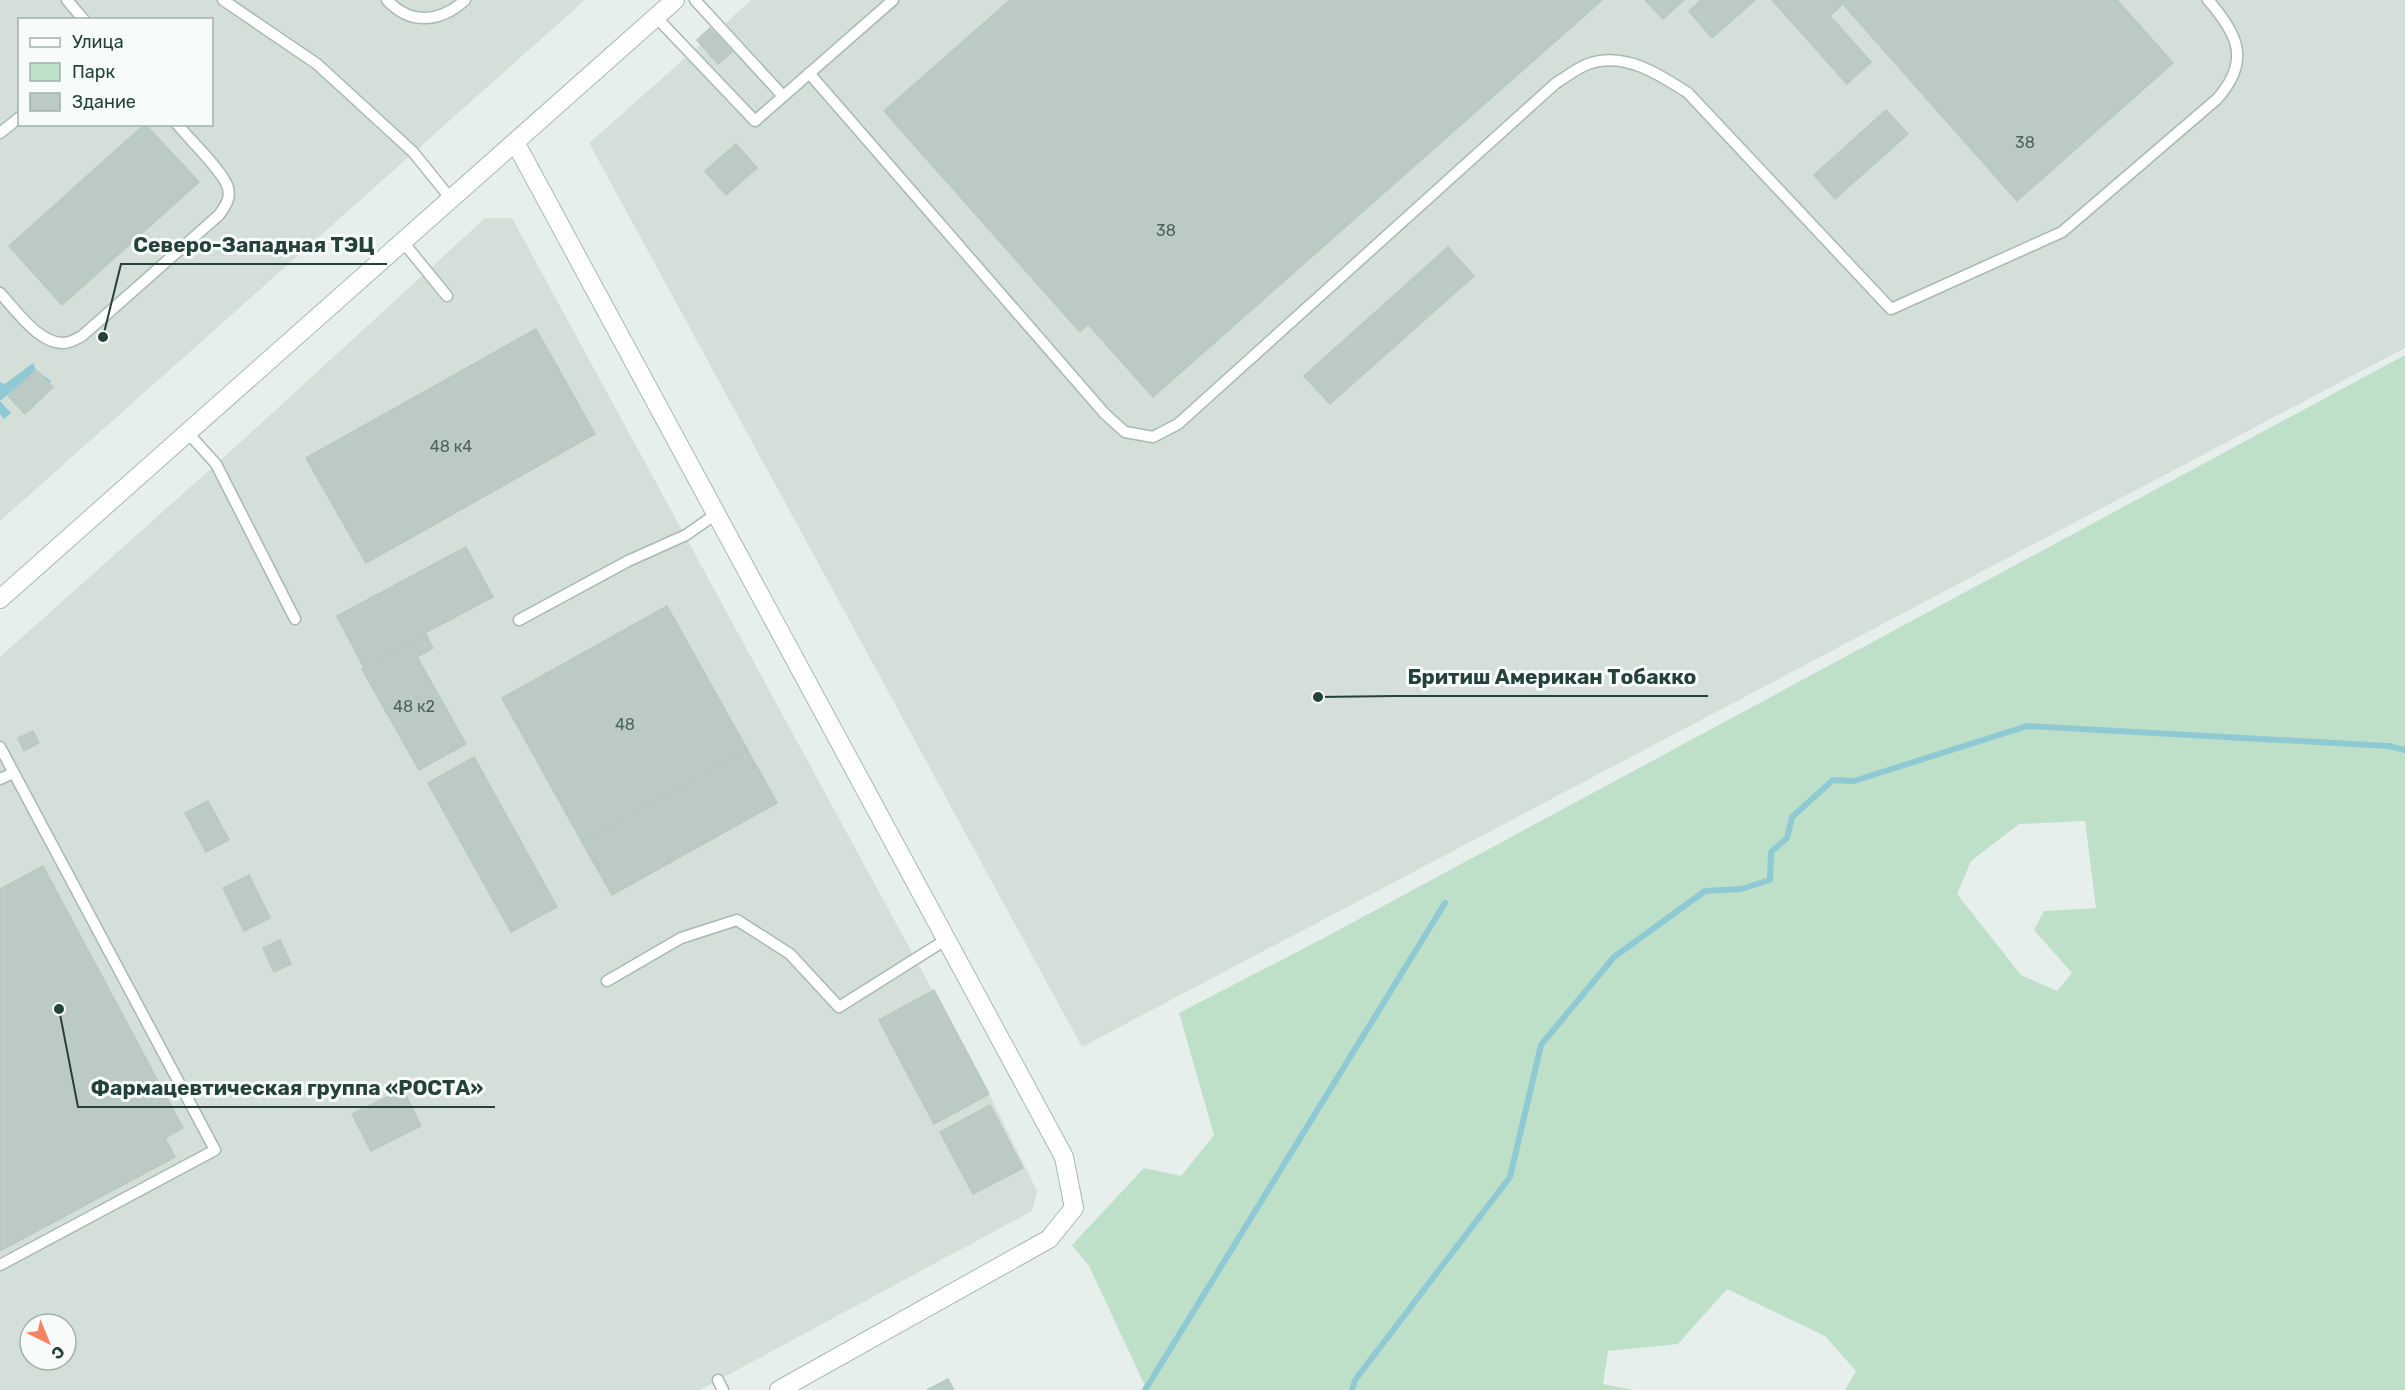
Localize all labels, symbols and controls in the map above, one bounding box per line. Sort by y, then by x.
legend [18,18,213,126]
text: Улица [72,31,124,53]
text: Парк [72,61,116,83]
text: Здание [72,91,136,113]
house number: 38 [2015,133,2035,152]
house number: 38 [1156,221,1176,240]
callout: Северо-Западная ТЭЦ [121,225,387,264]
text: Северо-Западная ТЭЦ [133,232,375,257]
house number: 48 к4 [430,437,472,456]
callout: Бритиш Американ Тобакко [1395,657,1708,696]
text: Бритиш Американ Тобакко [1408,664,1696,689]
house number: 48 к2 [393,697,435,716]
house number: 48 [615,715,635,734]
callout: Фармацевтическая группа «РОСТА» [78,1068,495,1107]
text: Фармацевтическая группа «РОСТА» [91,1075,483,1100]
north arrow [18,1312,78,1372]
text: С [47,1342,68,1363]

